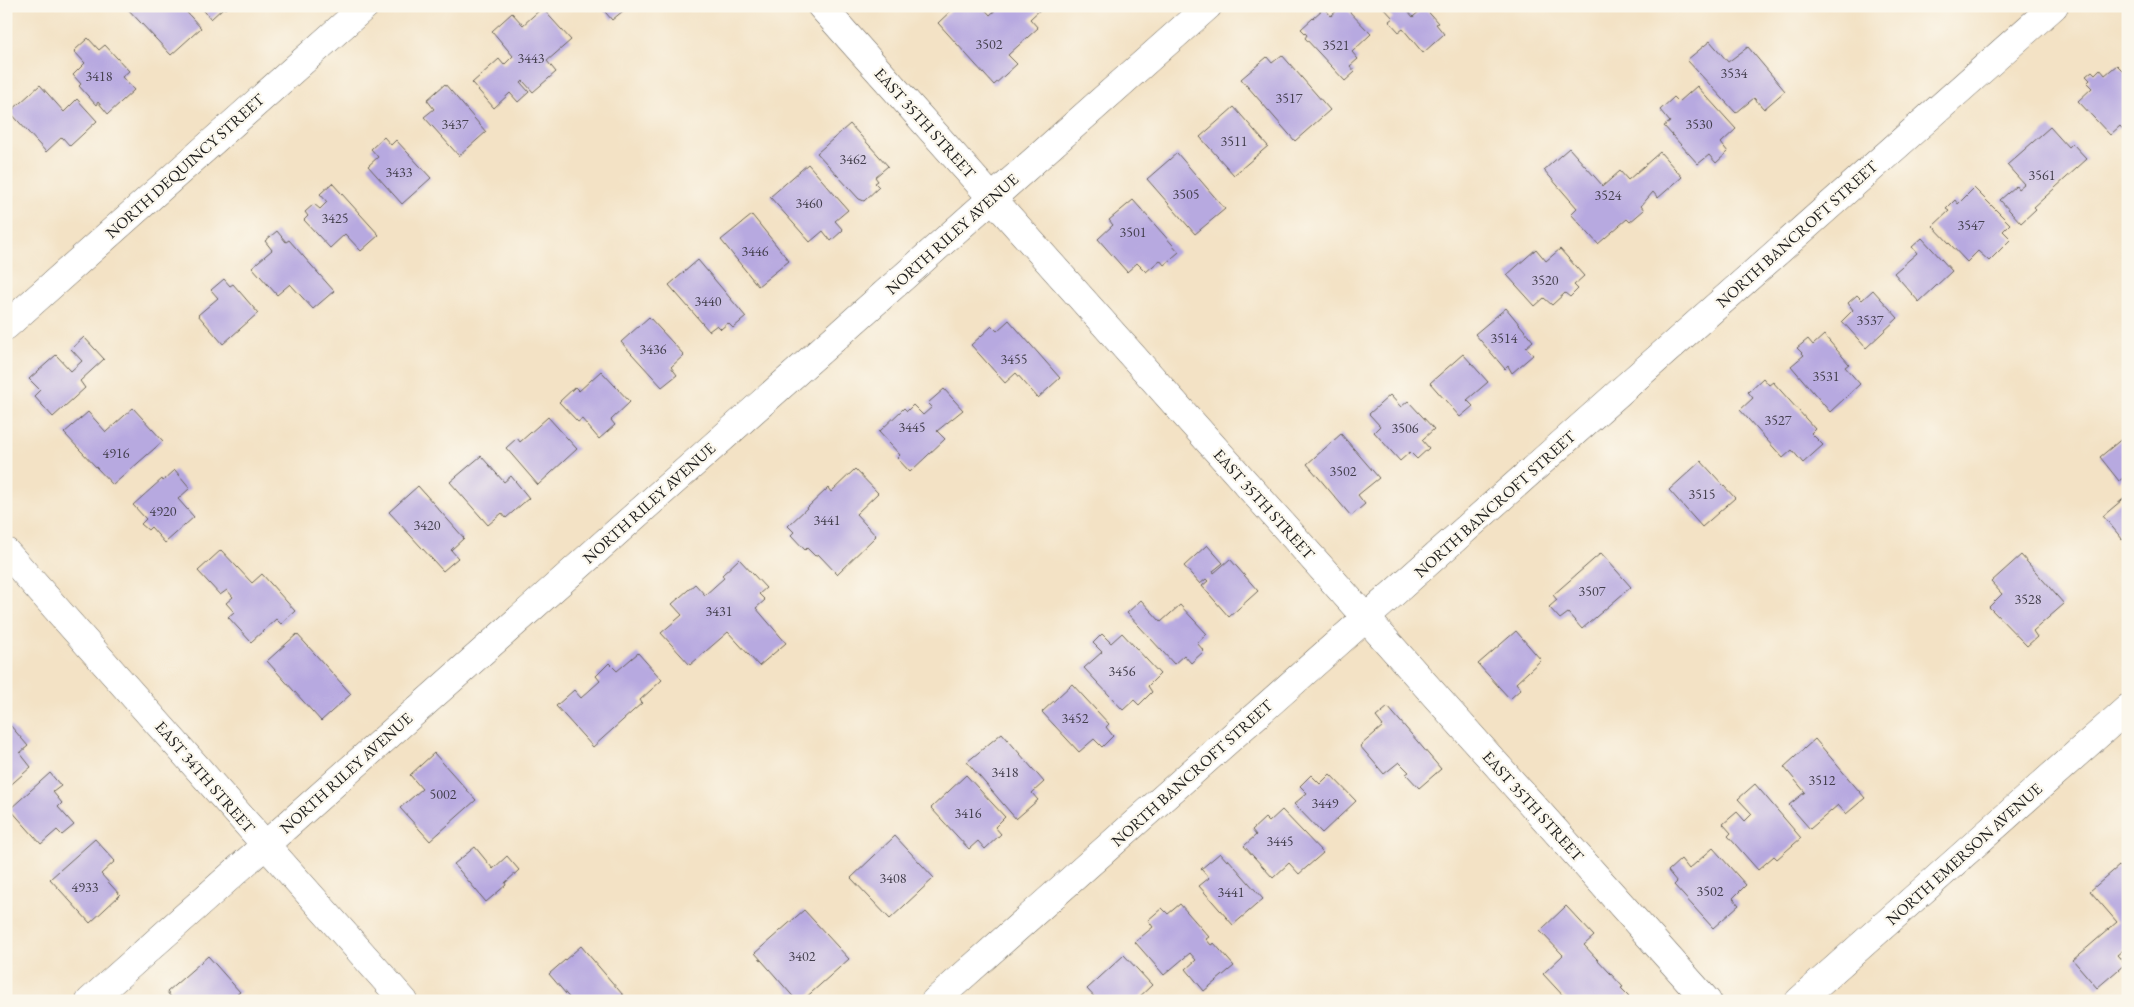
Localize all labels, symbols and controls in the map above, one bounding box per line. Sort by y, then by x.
house number: 3502 [976,35,1003,53]
house number: 3521 [1323,36,1349,54]
house number: 3443 [518,49,545,67]
street label: EAST 35TH STREET [870,63,981,183]
house number: 3534 [1721,64,1748,82]
house number: 3418 [86,67,113,85]
street label: NORTH DEQUINCY STREET [101,89,269,243]
house number: 3517 [1276,89,1303,107]
house number: 3437 [442,115,469,133]
house number: 3530 [1686,115,1713,133]
house number: 3511 [1221,132,1247,150]
house number: 3462 [840,150,867,168]
street label: NORTH BANCROFT STREET [1712,156,1882,312]
house number: 3433 [386,163,413,181]
house number: 3561 [2029,166,2055,184]
street label: NORTH RILEY AVENUE [881,169,1023,299]
house number: 3505 [1173,185,1199,203]
house number: 3524 [1595,186,1622,204]
house number: 3460 [796,194,823,212]
house number: 3425 [322,209,348,227]
house number: 3547 [1958,216,1985,234]
house number: 3501 [1120,223,1146,241]
house number: 3446 [742,242,769,260]
house number: 3520 [1532,271,1559,289]
house number: 3440 [695,292,722,310]
house number: 3537 [1857,311,1884,329]
house number: 3514 [1491,329,1518,347]
house number: 3436 [640,340,667,358]
house number: 3455 [1001,350,1027,368]
house number: 3531 [1813,367,1839,385]
house number: 3527 [1765,411,1792,429]
house number: 3445 [899,418,925,436]
house number: 3506 [1392,419,1419,437]
street label: NORTH BANCROFT STREET [1410,426,1580,582]
street label: NORTH RILEY AVENUE [578,438,720,568]
house number: 4916 [103,444,130,462]
street label: EAST 35TH STREET [1209,444,1320,564]
house number: 3502 [1330,462,1357,480]
house number: 3515 [1689,485,1715,503]
house number: 4920 [150,502,177,520]
house number: 3441 [814,511,840,529]
house number: 3420 [414,516,441,534]
house number: 3507 [1579,582,1606,600]
house number: 3528 [2015,590,2042,608]
house number: 3431 [706,602,732,620]
house number: 3456 [1109,662,1136,680]
street label: NORTH BANCROFT STREET [1107,695,1277,851]
street label: NORTH RILEY AVENUE [275,708,417,838]
house number: 3452 [1062,709,1089,727]
street label: EAST 34TH STREET [150,717,260,838]
street label: EAST 35TH STREET [1478,746,1589,866]
house number: 3418 [992,763,1019,781]
house number: 3512 [1809,771,1836,789]
street label: NORTH EMERSON AVENUE [1882,778,2046,930]
house number: 5002 [430,785,457,803]
house number: 3449 [1312,794,1339,812]
house number: 3416 [955,804,982,822]
house number: 3445 [1267,832,1293,850]
house number: 3408 [880,869,907,887]
house number: 4933 [72,878,99,896]
house number: 3502 [1697,882,1724,900]
house number: 3441 [1218,883,1244,901]
house number: 3402 [789,947,816,965]

